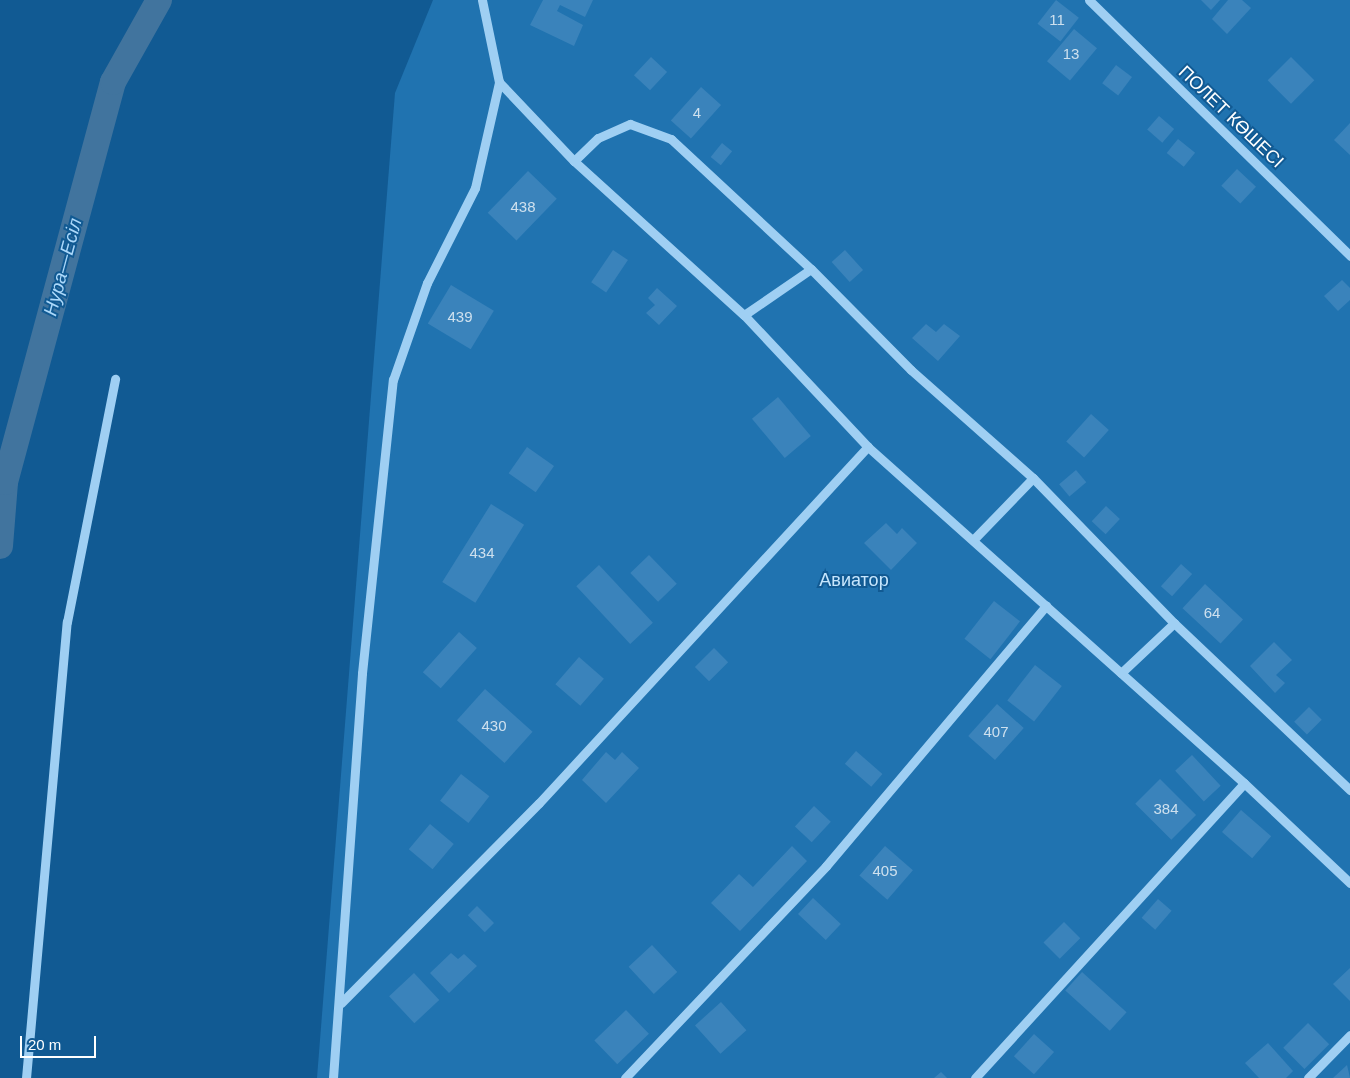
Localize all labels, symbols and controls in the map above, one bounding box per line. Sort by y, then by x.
house number: 11 [1049,11,1065,29]
house number: 13 [1063,45,1079,63]
street label: ПОЛЕТ КӨШЕСІ [1174,61,1288,173]
house number: 4 [693,104,701,122]
house number: 438 [510,198,536,216]
water label: Нура—Есіл [39,216,87,318]
house number: 439 [447,308,473,326]
house number: 434 [469,544,495,562]
park label: Авиатор [819,569,889,591]
house number: 64 [1204,604,1220,622]
house number: 430 [481,717,507,735]
house number: 407 [983,723,1009,741]
house number: 384 [1153,800,1179,818]
house number: 405 [872,862,898,880]
scale bar [22,1026,99,1058]
text: 20 m [28,1036,61,1053]

